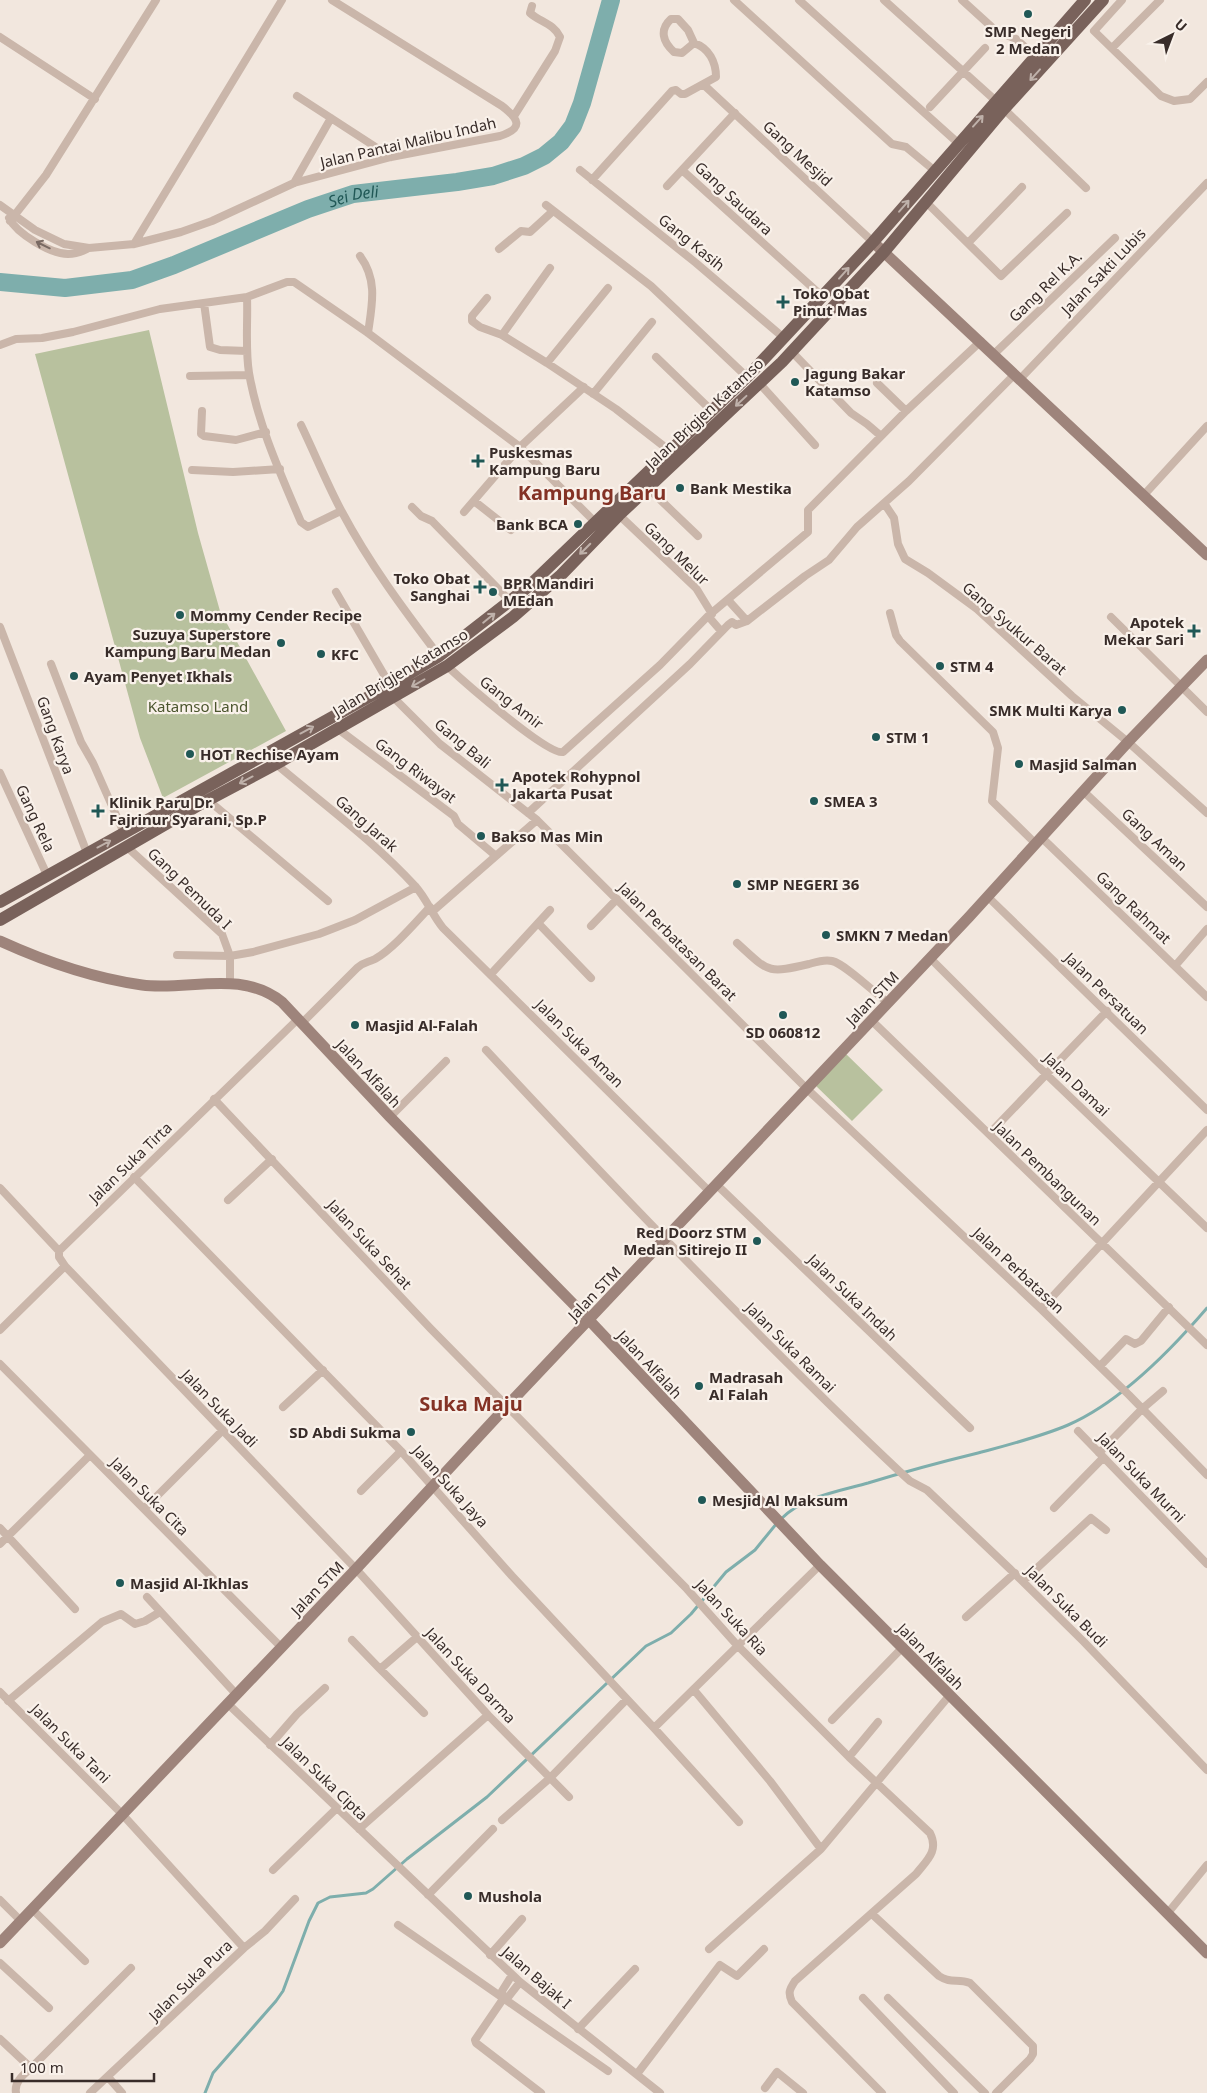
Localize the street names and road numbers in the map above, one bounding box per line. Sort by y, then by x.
street label: Jalan Pantai Malibu Indah [316,112,498,172]
street label: Gang Mesjid [759,116,837,190]
street label: Gang Saudara [691,157,777,239]
street label: Gang Kasih [655,209,729,275]
street label: Jalan Sakti Lubis [1055,223,1150,320]
street label: Gang Rel K.A. [1004,246,1086,326]
street label: Jalan Brigjen Katamso [639,353,767,474]
street label: Gang Melur [640,517,714,589]
street label: Gang Syukur Barat [959,577,1072,679]
street label: Jalan Brigjen Katamso [327,624,471,721]
street label: Gang Amir [476,671,548,733]
street label: Gang Karya [33,693,79,777]
street label: Gang Bali [431,714,495,772]
street label: Gang Riwayat [371,733,461,807]
street label: Gang Rela [12,781,60,855]
street label: Gang Jarak [332,790,402,856]
street label: Gang Aman [1118,803,1192,875]
street label: Gang Pemuda I [144,843,236,933]
street label: Gang Rahmat [1092,866,1176,948]
street label: Jalan Perbatasan Barat [613,876,742,1005]
street label: Jalan Persatuan [1059,946,1153,1038]
street label: Jalan STM [840,967,903,1031]
street label: Jalan Suka Aman [530,993,628,1091]
street label: Jalan Alfalah [331,1033,406,1111]
street label: Jalan Damai [1039,1046,1114,1120]
street label: Jalan Pembangunan [989,1115,1106,1229]
street label: Jalan Suka Tirta [83,1117,176,1208]
street label: Jalan Suka Sehat [322,1193,417,1294]
street label: Jalan Perbatasan [968,1221,1069,1318]
street label: Jalan Suka Indah [803,1248,902,1345]
street label: Jalan STM [562,1262,625,1326]
street label: Jalan Suka Ramai [740,1296,840,1396]
street label: Jalan Alfalah [612,1324,687,1402]
street label: Jalan Suka Jadi [176,1363,262,1451]
street label: Jalan Suka Murni [1092,1426,1190,1526]
street label: Jalan Suka Jaya [407,1439,493,1531]
street label: Jalan Suka Cita [105,1451,193,1539]
street label: Jalan STM [285,1557,348,1621]
street label: Jalan Suka Budi [1020,1559,1112,1651]
street label: Jalan Suka Ria [690,1573,773,1659]
street label: Jalan Alfalah [892,1617,969,1694]
street label: Jalan Suka Darma [420,1621,521,1727]
street label: Jalan Suka Tani [26,1698,115,1787]
street label: Jalan Suka Cipta [276,1730,372,1824]
street label: Jalan Suka Pura [143,1935,236,2026]
street label: Jalan Bajak I [497,1940,576,2013]

